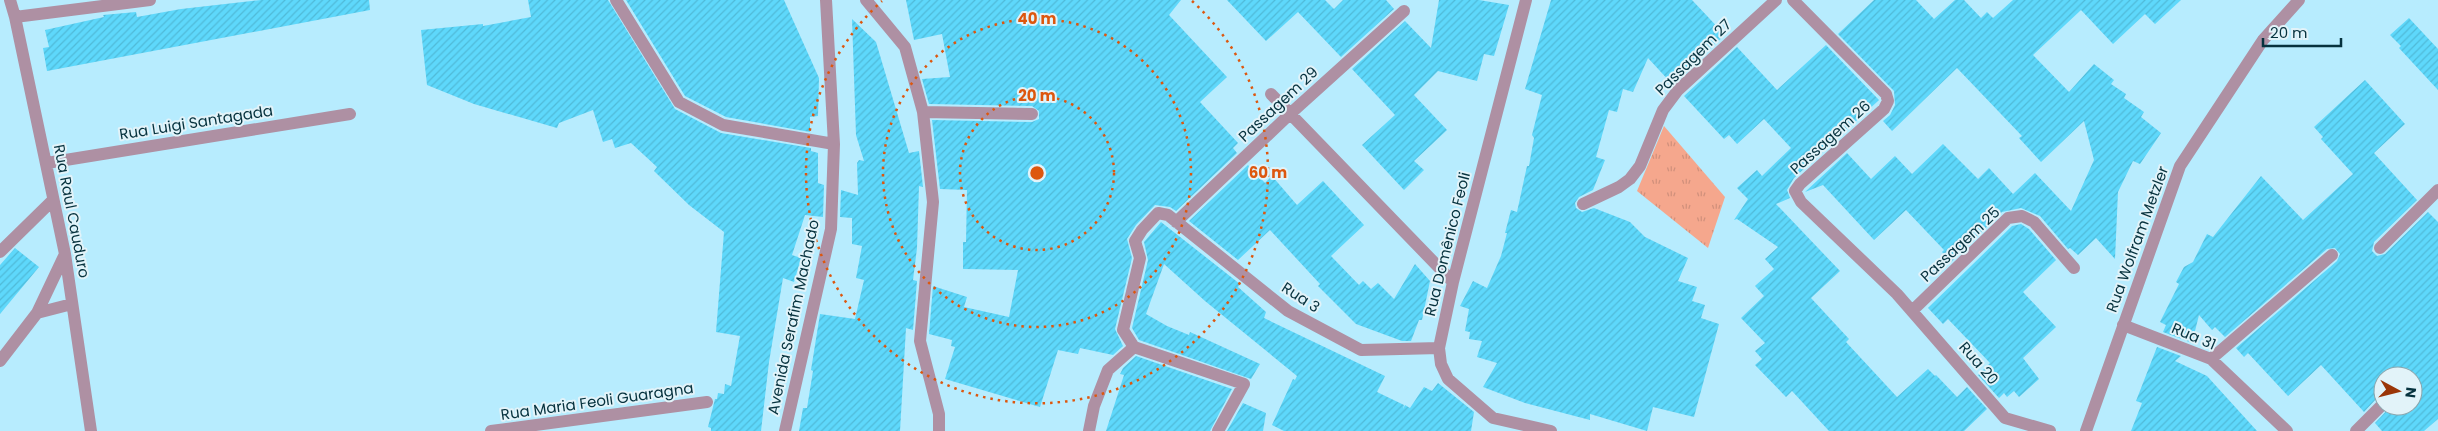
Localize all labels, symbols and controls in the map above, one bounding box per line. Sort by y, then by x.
text: 40 m [1017,8,1057,29]
street label: Passagem 27 [1650,14,1736,100]
scale bar [2263,15,2340,47]
text: 20 m [2270,22,2308,43]
street label: Passagem 29 [1234,62,1322,146]
text: 20 m [1018,85,1056,106]
street label: Passagem 26 [1785,95,1875,179]
street label: Rua Luigi Santagada [118,99,274,145]
street label: Rua Raul Cauduro [49,142,95,280]
text: 60 m [1249,162,1287,183]
street label: Rua Wolfram Metzler [2101,163,2173,315]
centre of rings [1028,164,1046,182]
street label: Rua Domênico Feoli [1419,170,1475,318]
street label: Passagem 25 [1916,202,2004,286]
street label: Avenida Serafim Machado [762,218,824,416]
street label: Rua 3 [1278,277,1324,317]
street label: Rua 31 [2168,317,2220,355]
street label: Rua 20 [1954,337,2004,389]
north arrow [2373,366,2423,416]
street label: Rua Maria Feoli Guaragna [499,377,695,425]
text: N [2400,386,2421,399]

